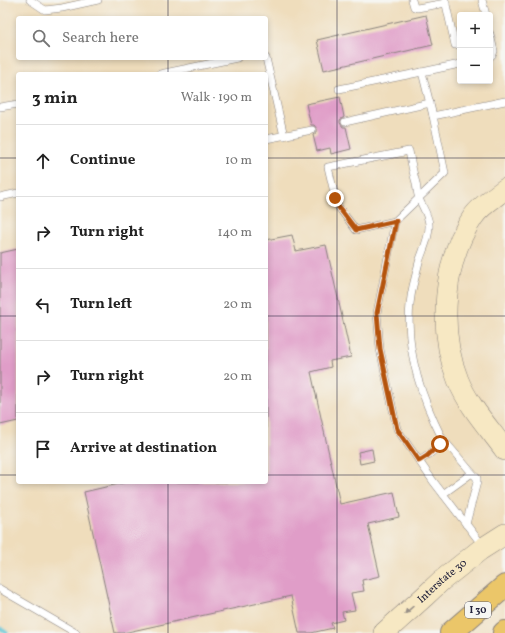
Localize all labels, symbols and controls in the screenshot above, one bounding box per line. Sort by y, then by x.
map controls [457,12,493,84]
button: + [457,12,493,48]
search box [16,16,268,60]
icon: search [30,27,52,49]
text: Search here [62,28,139,49]
button: − [457,48,493,84]
text: 3 min [32,87,78,110]
text: Walk · 190 m [181,89,252,107]
icon: ahead [32,150,54,172]
text: Continue [70,150,135,171]
text: 10 m [225,152,252,170]
route end [326,189,344,207]
icon: right [32,222,54,244]
text: Turn right [70,222,144,243]
text: 140 m [218,224,252,242]
icon: left [32,294,54,316]
text: Turn left [70,294,132,315]
text: 20 m [223,296,252,314]
icon: right [32,366,54,388]
text: Turn right [70,366,144,387]
text: 20 m [223,368,252,386]
route start [431,435,449,453]
icon: arrive [32,438,54,460]
text: Arrive at destination [70,438,217,459]
street label: Interstate 30 [414,555,471,607]
road number: I 30 [465,602,491,618]
one-way arrow [404,606,415,615]

